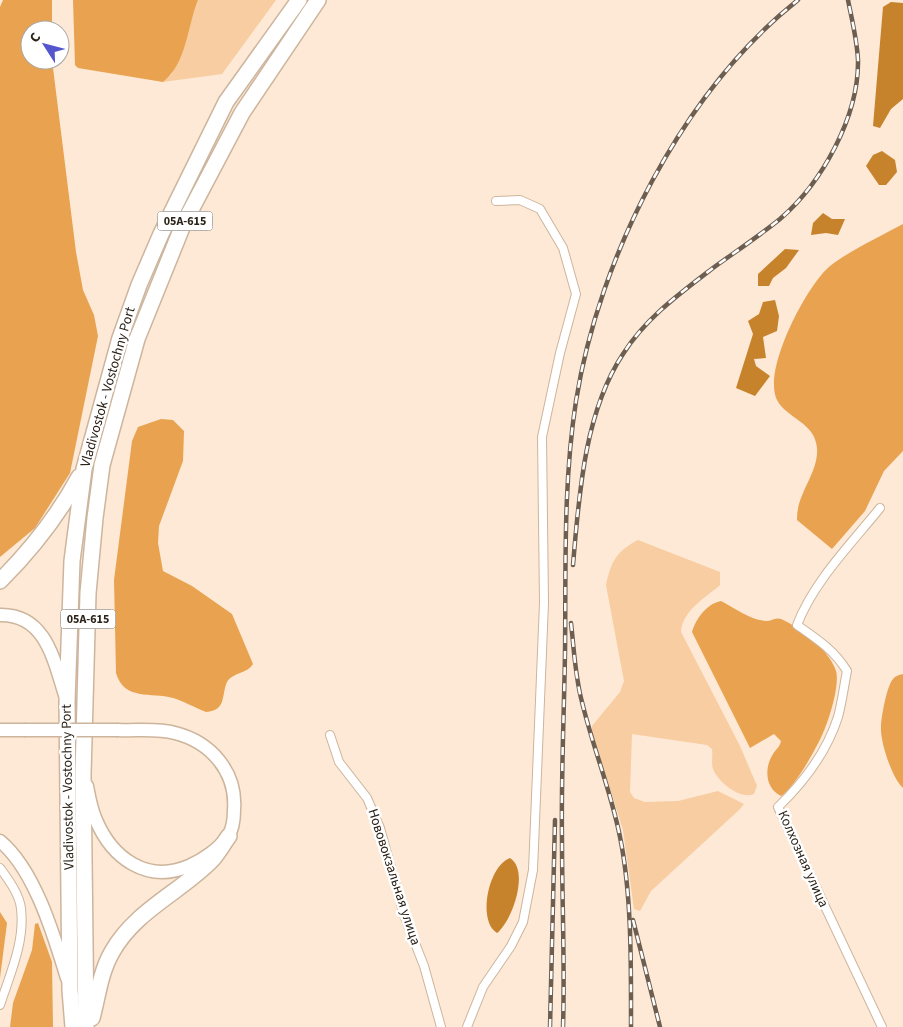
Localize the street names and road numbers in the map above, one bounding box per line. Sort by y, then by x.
road number: 05А-615 [158,212,212,230]
street label: Vladivostok - Vostochny Port [76,304,141,469]
road number: 05А-615 [61,610,116,628]
street label: Vladivostok - Vostochny Port [57,704,79,870]
street label: Нововокзальная улица [362,806,426,948]
street label: Колхозная улица [773,807,833,911]

